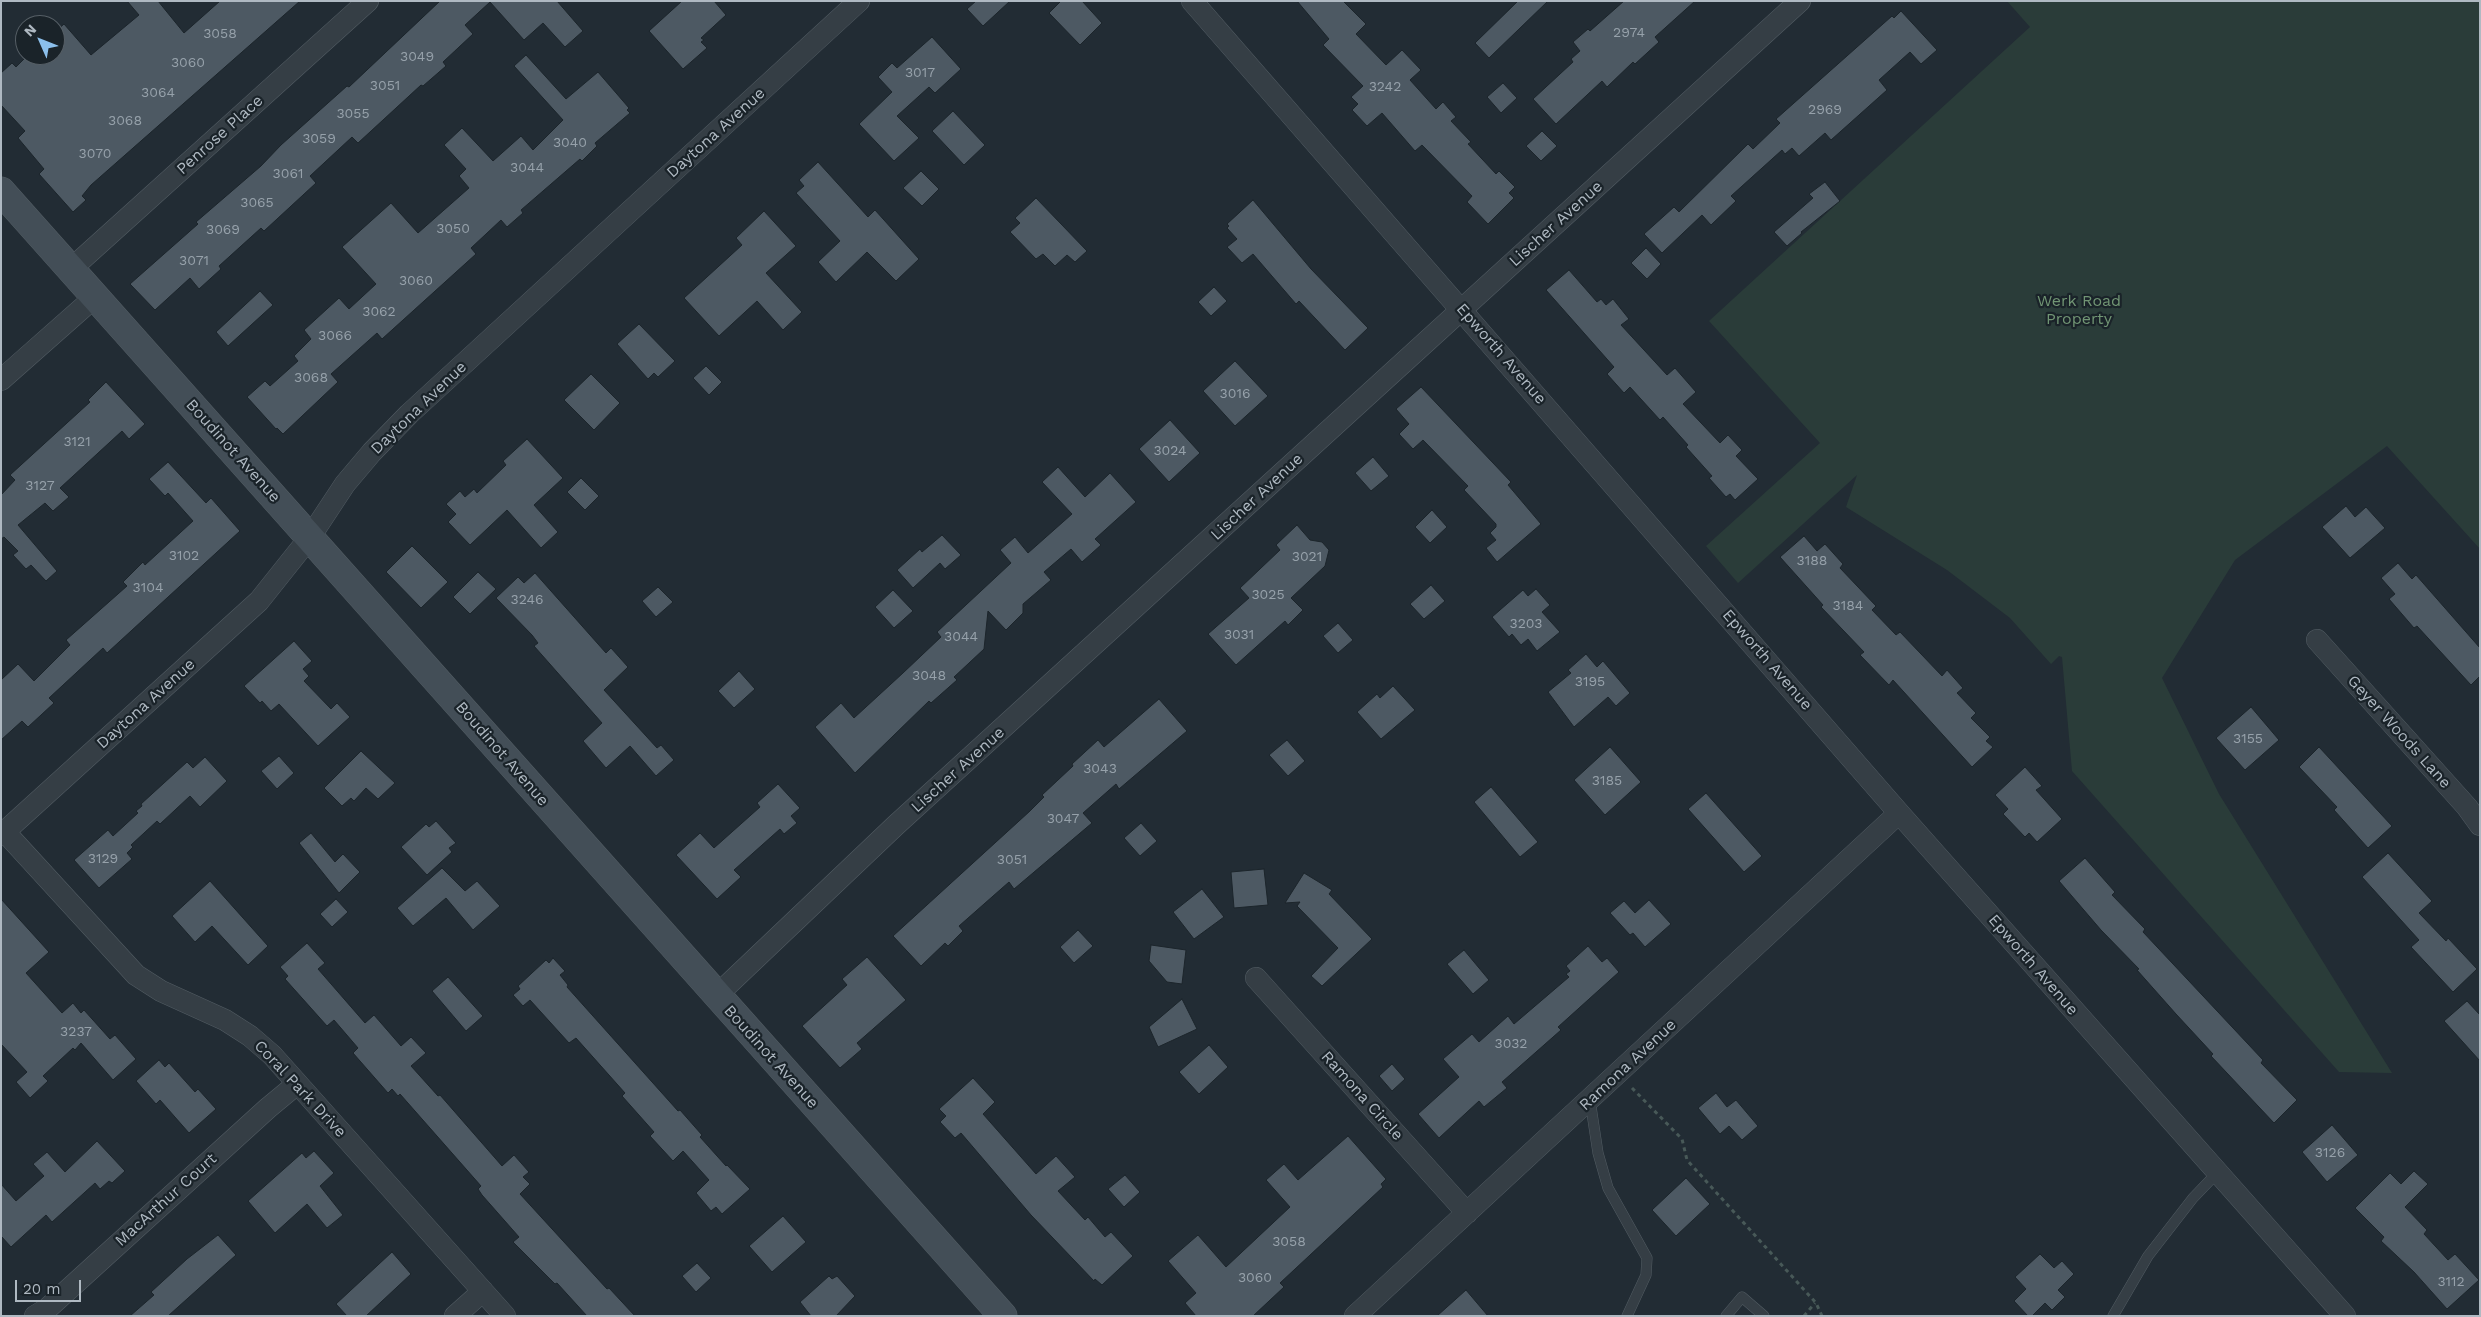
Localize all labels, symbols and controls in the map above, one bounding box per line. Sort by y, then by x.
north arrow [15,15,65,65]
text: N [21,21,39,40]
house number: 2974 [1613,25,1645,41]
house number: 3058 [203,26,237,42]
house number: 3049 [400,49,434,65]
house number: 3060 [171,55,205,71]
house number: 3017 [905,65,935,81]
house number: 3051 [370,78,400,94]
house number: 3242 [1369,79,1401,95]
street label: Daytona Avenue [663,84,769,182]
house number: 3064 [141,85,175,101]
street label: Penrose Place [173,91,267,179]
house number: 2969 [1808,102,1842,118]
house number: 3055 [336,106,370,122]
house number: 3068 [108,113,142,129]
house number: 3059 [302,131,336,147]
house number: 3040 [553,135,587,151]
house number: 3070 [79,146,111,162]
house number: 3044 [510,160,544,176]
house number: 3061 [273,166,303,182]
street label: Lischer Avenue [1505,177,1607,271]
house number: 3065 [240,195,274,211]
house number: 3050 [436,221,470,237]
house number: 3069 [206,222,240,238]
house number: 3071 [179,253,209,269]
house number: 3060 [399,273,433,289]
park label: Werk Road Property [2037,291,2121,329]
street label: Epworth Avenue [1452,300,1550,408]
house number: 3062 [362,304,396,320]
house number: 3066 [318,328,352,344]
street label: Daytona Avenue [367,357,471,459]
house number: 3068 [294,370,328,386]
house number: 3016 [1220,386,1250,402]
street label: Boudinot Avenue [182,395,284,507]
house number: 3121 [63,434,91,450]
house number: 3024 [1153,443,1187,459]
street label: Lischer Avenue [1207,449,1307,545]
house number: 3127 [25,478,55,494]
house number: 3102 [169,548,199,564]
house number: 3021 [1292,549,1322,565]
house number: 3188 [1797,553,1827,569]
house number: 3104 [133,580,163,596]
house number: 3025 [1251,587,1285,603]
house number: 3246 [511,592,543,608]
house number: 3184 [1833,598,1863,614]
street label: Epworth Avenue [1718,606,1816,714]
house number: 3203 [1510,616,1542,632]
house number: 3031 [1224,627,1254,643]
house number: 3044 [944,629,978,645]
street label: Daytona Avenue [93,655,199,753]
house number: 3048 [912,668,946,684]
street label: Geyer Woods Lane [2343,671,2455,793]
house number: 3195 [1575,674,1605,690]
street label: Boudinot Avenue [451,698,553,810]
street label: Lischer Avenue [907,723,1009,817]
house number: 3155 [2233,731,2263,747]
house number: 3043 [1083,761,1117,777]
house number: 3185 [1592,773,1622,789]
house number: 3047 [1047,811,1079,827]
house number: 3129 [88,851,118,867]
house number: 3051 [997,852,1027,868]
street label: Epworth Avenue [1984,911,2082,1019]
street label: Boudinot Avenue [720,1001,822,1113]
street label: Ramona Avenue [1576,1015,1680,1115]
house number: 3237 [60,1024,92,1040]
street label: Coral Park Drive [250,1036,350,1142]
house number: 3032 [1495,1036,1527,1052]
street label: Ramona Circle [1317,1047,1407,1145]
house number: 3126 [2315,1145,2345,1161]
street label: MacArthur Court [111,1149,221,1251]
house number: 3058 [1272,1234,1306,1250]
scale bar [18,1270,84,1302]
house number: 3060 [1238,1270,1272,1286]
house number: 3112 [2437,1274,2465,1290]
text: 20 m [23,1280,61,1298]

